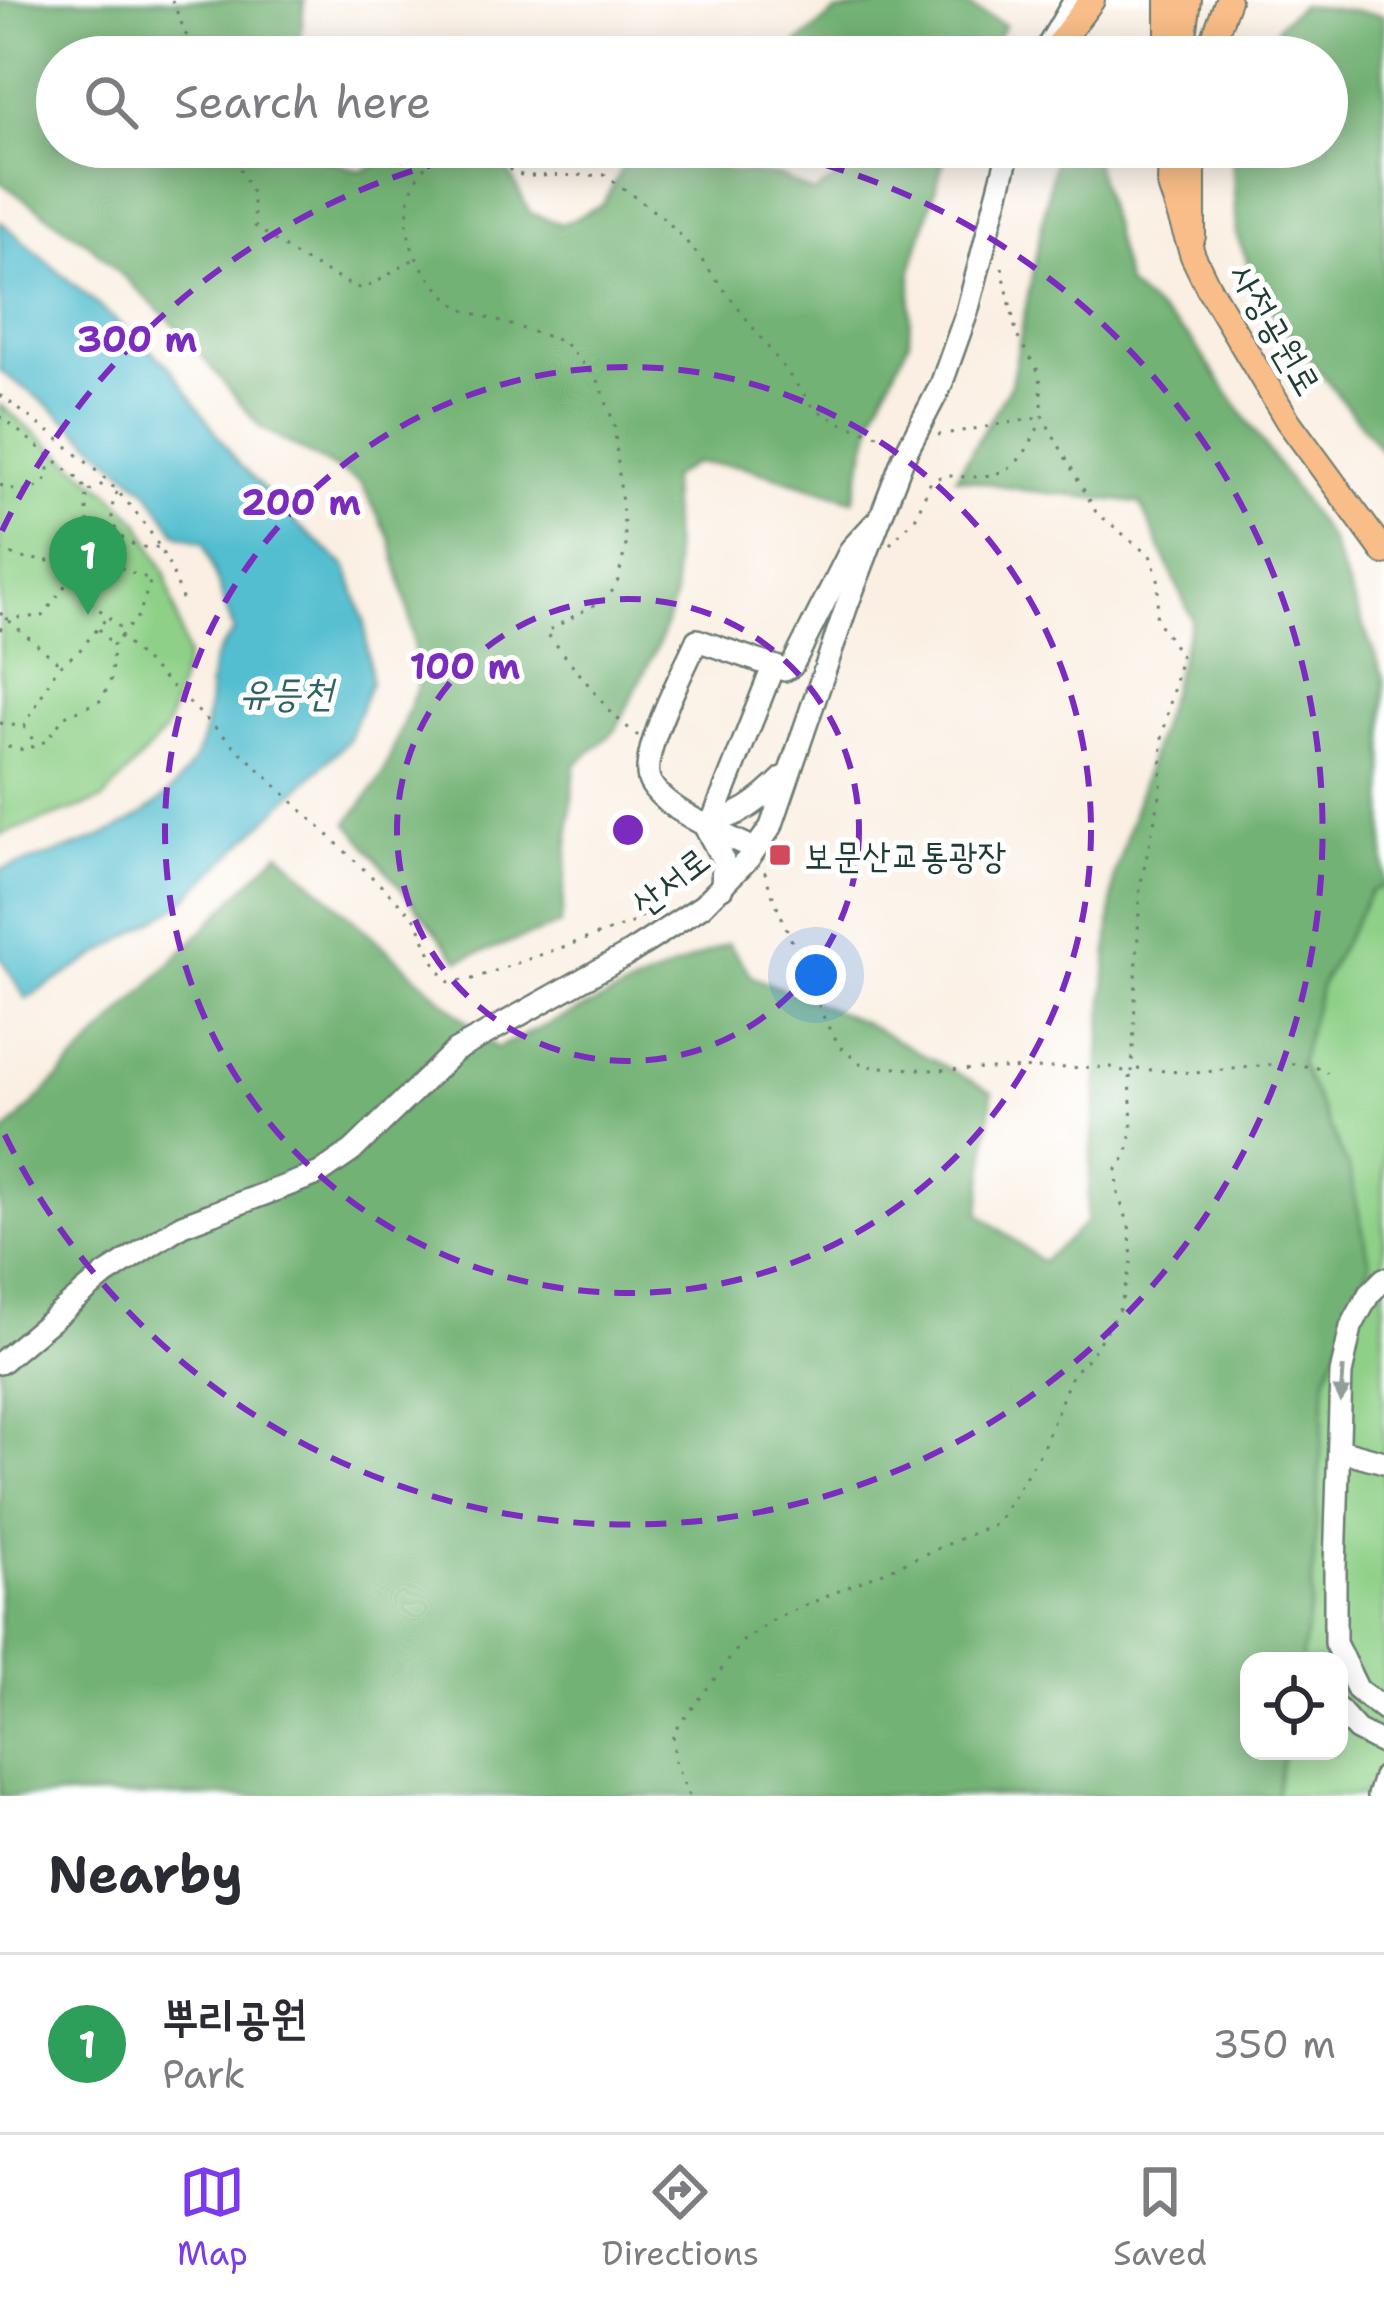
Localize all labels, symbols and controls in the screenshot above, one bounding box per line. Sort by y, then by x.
search box [36,36,1348,168]
icon: search [78,69,144,135]
text: Search here [174,72,431,132]
street label: 사정공원로 [1218,254,1333,404]
text: 300 m [77,315,197,364]
text: 200 m [241,478,361,527]
pin: 1 [49,516,127,615]
text: 100 m [410,642,521,691]
water label: 유등천 [239,666,337,718]
centre of rings [607,809,649,851]
place label: 보문산교통광장 [804,831,1007,880]
street label: 산서로 [621,835,720,927]
marker: 보문산교통광장 [767,842,793,868]
your location [786,945,846,1005]
one-way arrow [1332,1367,1351,1404]
map controls [1240,1652,1348,1760]
button: locate [1240,1652,1348,1760]
text: Nearby [48,1840,243,1908]
text: 뿌리공원 [162,1987,307,2047]
text: 1 [78,2018,96,2070]
text: 350 m [1212,2018,1336,2070]
text: Park [162,2048,246,2100]
tab: Map [177,2159,248,2276]
tab: Directions [602,2159,759,2276]
tab: Saved [1113,2159,1207,2276]

